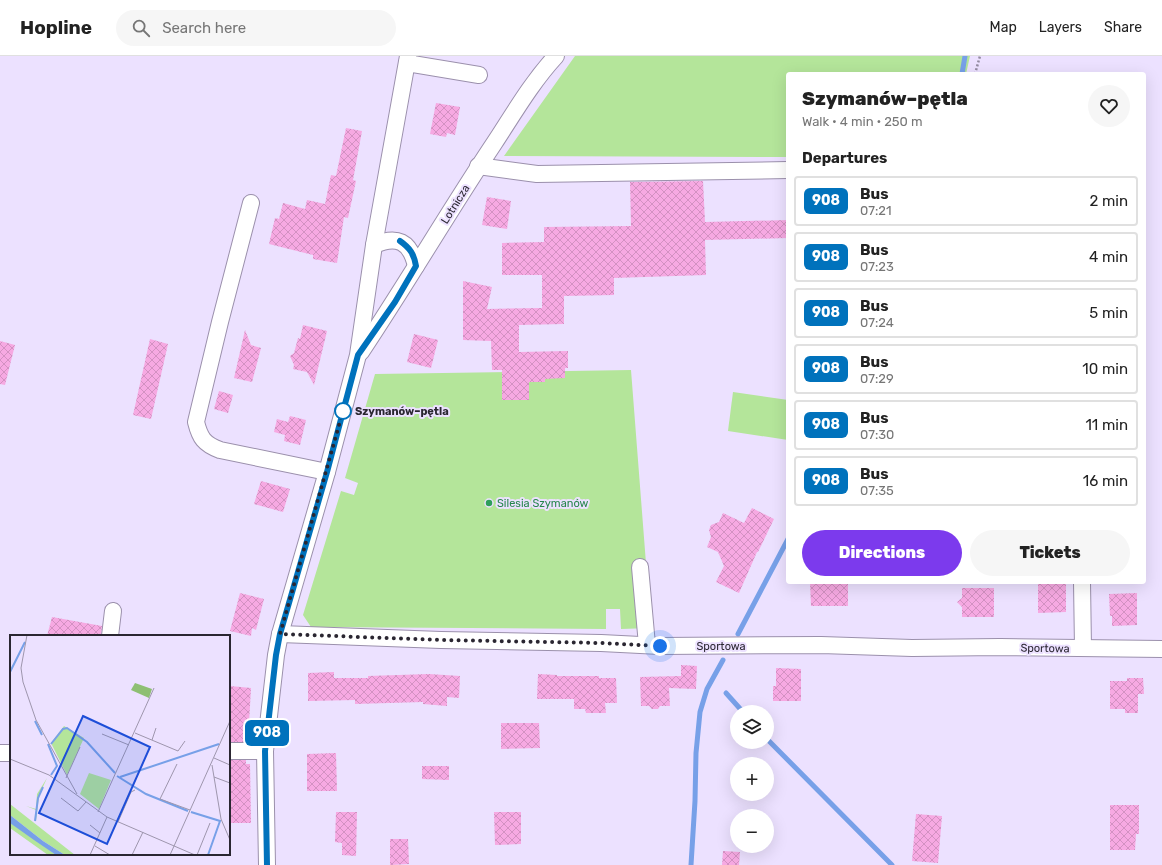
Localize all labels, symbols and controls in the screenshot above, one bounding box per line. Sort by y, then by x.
search box [116,10,396,46]
text: Hopline [20,16,92,39]
icon: search [130,17,152,39]
text: Search here [162,19,246,37]
text: Map [990,19,1017,36]
text: Layers [1039,19,1082,36]
text: Share [1104,19,1142,36]
button: heart [1088,85,1130,127]
text: Szymanów–pętla [802,87,968,110]
text: Walk · 4 min · 250 m [802,114,923,129]
text: Departures [802,149,887,167]
street label: Lotnicza [438,182,473,226]
text: Bus [860,185,888,203]
text: 908 [812,192,840,209]
text: 2 min [1089,192,1128,210]
text: 07:21 [860,203,891,218]
text: Bus [860,241,888,259]
text: 908 [812,248,840,265]
text: 4 min [1089,248,1128,266]
text: 07:23 [860,259,894,274]
text: Bus [860,297,888,315]
text: 908 [812,304,840,321]
text: 5 min [1089,304,1128,322]
text: 07:24 [860,315,894,330]
text: Bus [860,353,888,371]
text: 908 [812,360,840,377]
text: 10 min [1082,360,1128,378]
text: 07:29 [860,371,894,386]
marker: Szymanów–pętla [334,402,352,420]
place label: Szymanów–pętla [355,405,449,418]
text: Bus [860,409,888,427]
text: 908 [812,416,840,433]
text: 11 min [1085,416,1128,434]
text: 07:30 [860,427,894,442]
text: Bus [860,465,888,483]
text: 908 [812,472,840,489]
text: 16 min [1083,472,1128,490]
text: 07:35 [860,483,894,498]
place label: Silesia Szymanów [497,497,589,510]
marker: Silesia Szymanów [484,498,494,508]
button: Directions [802,530,962,576]
button: Tickets [970,530,1130,576]
inset map [10,635,230,855]
your location [650,636,670,656]
street label: Sportowa [696,640,746,653]
street label: Sportowa [1020,642,1070,655]
map controls [730,705,774,853]
button: layers [730,705,774,749]
line badge: 908 [244,720,290,746]
text: 908 [253,724,281,741]
button: + [730,757,774,801]
button: − [730,809,774,853]

